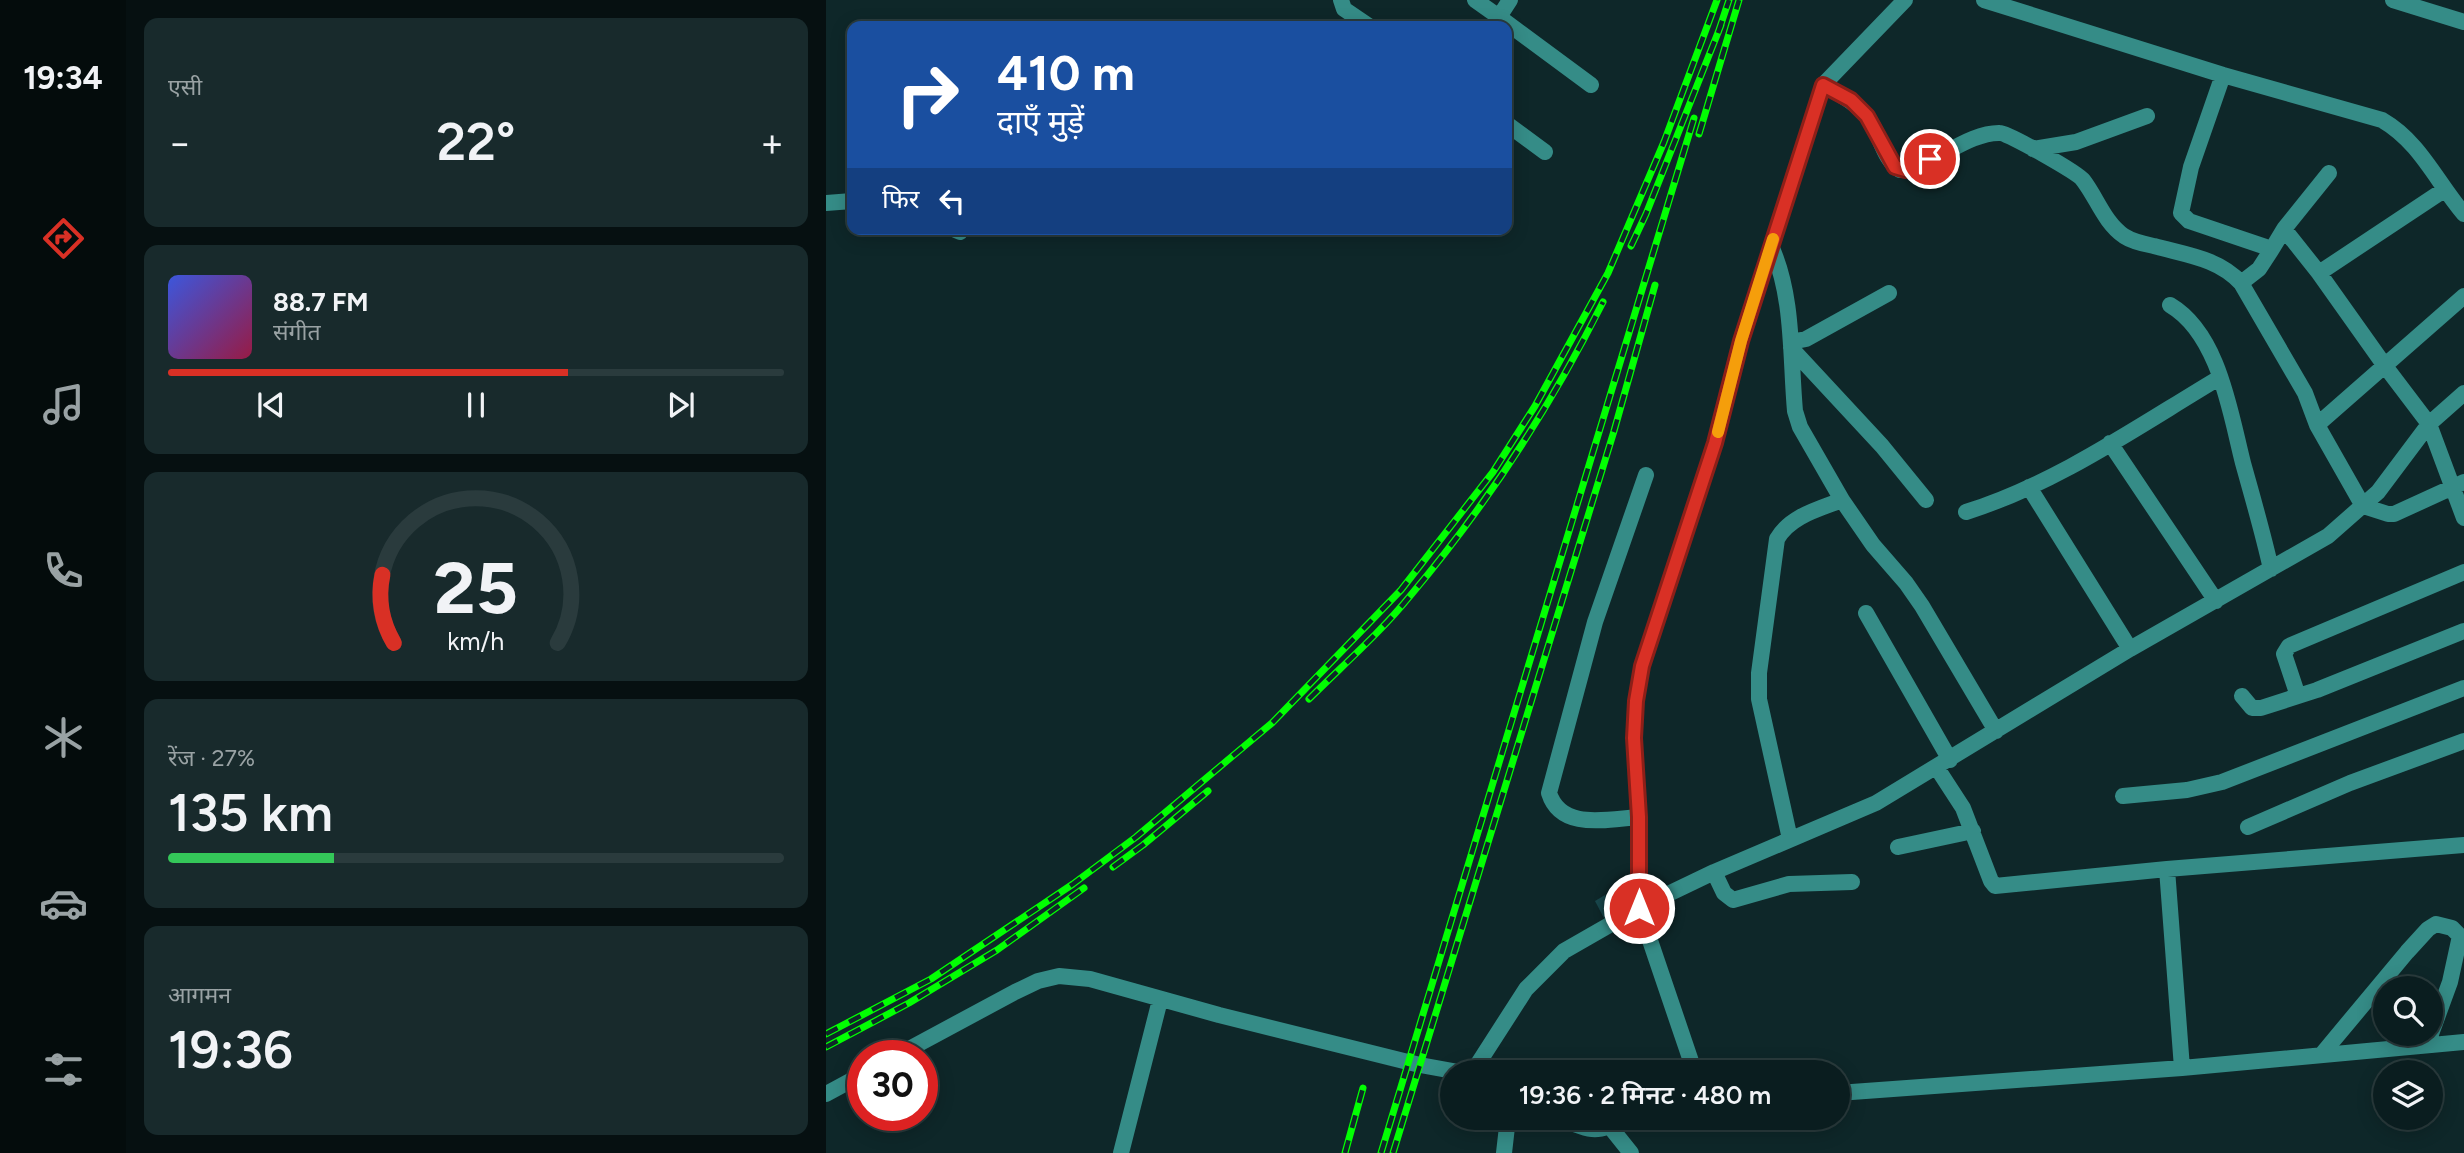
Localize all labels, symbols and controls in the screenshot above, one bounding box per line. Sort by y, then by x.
text: 410 m [997,43,1135,102]
icon: right [882,49,973,140]
text: 19:34 [23,59,103,97]
text: एसी [168,73,202,101]
text: दाएँ मुड़ें [997,103,1084,141]
text: 22° [437,111,515,173]
text: − [168,120,192,166]
text: + [760,120,784,166]
pin [1900,129,1960,189]
icon: arrive [1911,140,1949,178]
icon: left [933,182,971,220]
text: फिर [882,183,919,215]
icon: directions [39,214,88,263]
text: 88.7 FM [273,286,369,318]
text: संगीत [273,318,321,346]
icon: music [39,380,88,429]
icon: previous [252,386,290,424]
icon: pause [457,386,495,424]
icon: next [662,386,700,424]
text: 25 [434,544,518,631]
icon: phone [39,546,88,595]
text: km/h [447,625,505,655]
icon: climate [39,713,88,762]
text: रेंज · 27% [168,744,255,772]
text: 135 km [168,782,333,844]
position arrow [1602,871,1676,945]
icon: car [39,879,88,928]
map controls [2373,976,2443,1130]
button: search [2373,976,2443,1046]
text: आगमन [168,981,231,1009]
text: 19:36 [168,1019,293,1081]
speed limit sign: 30 [847,1040,938,1131]
icon: filters [39,1045,88,1094]
button: layers [2373,1060,2443,1130]
text: 19:36 · 2 मिनट · 480 m [1519,1079,1771,1111]

